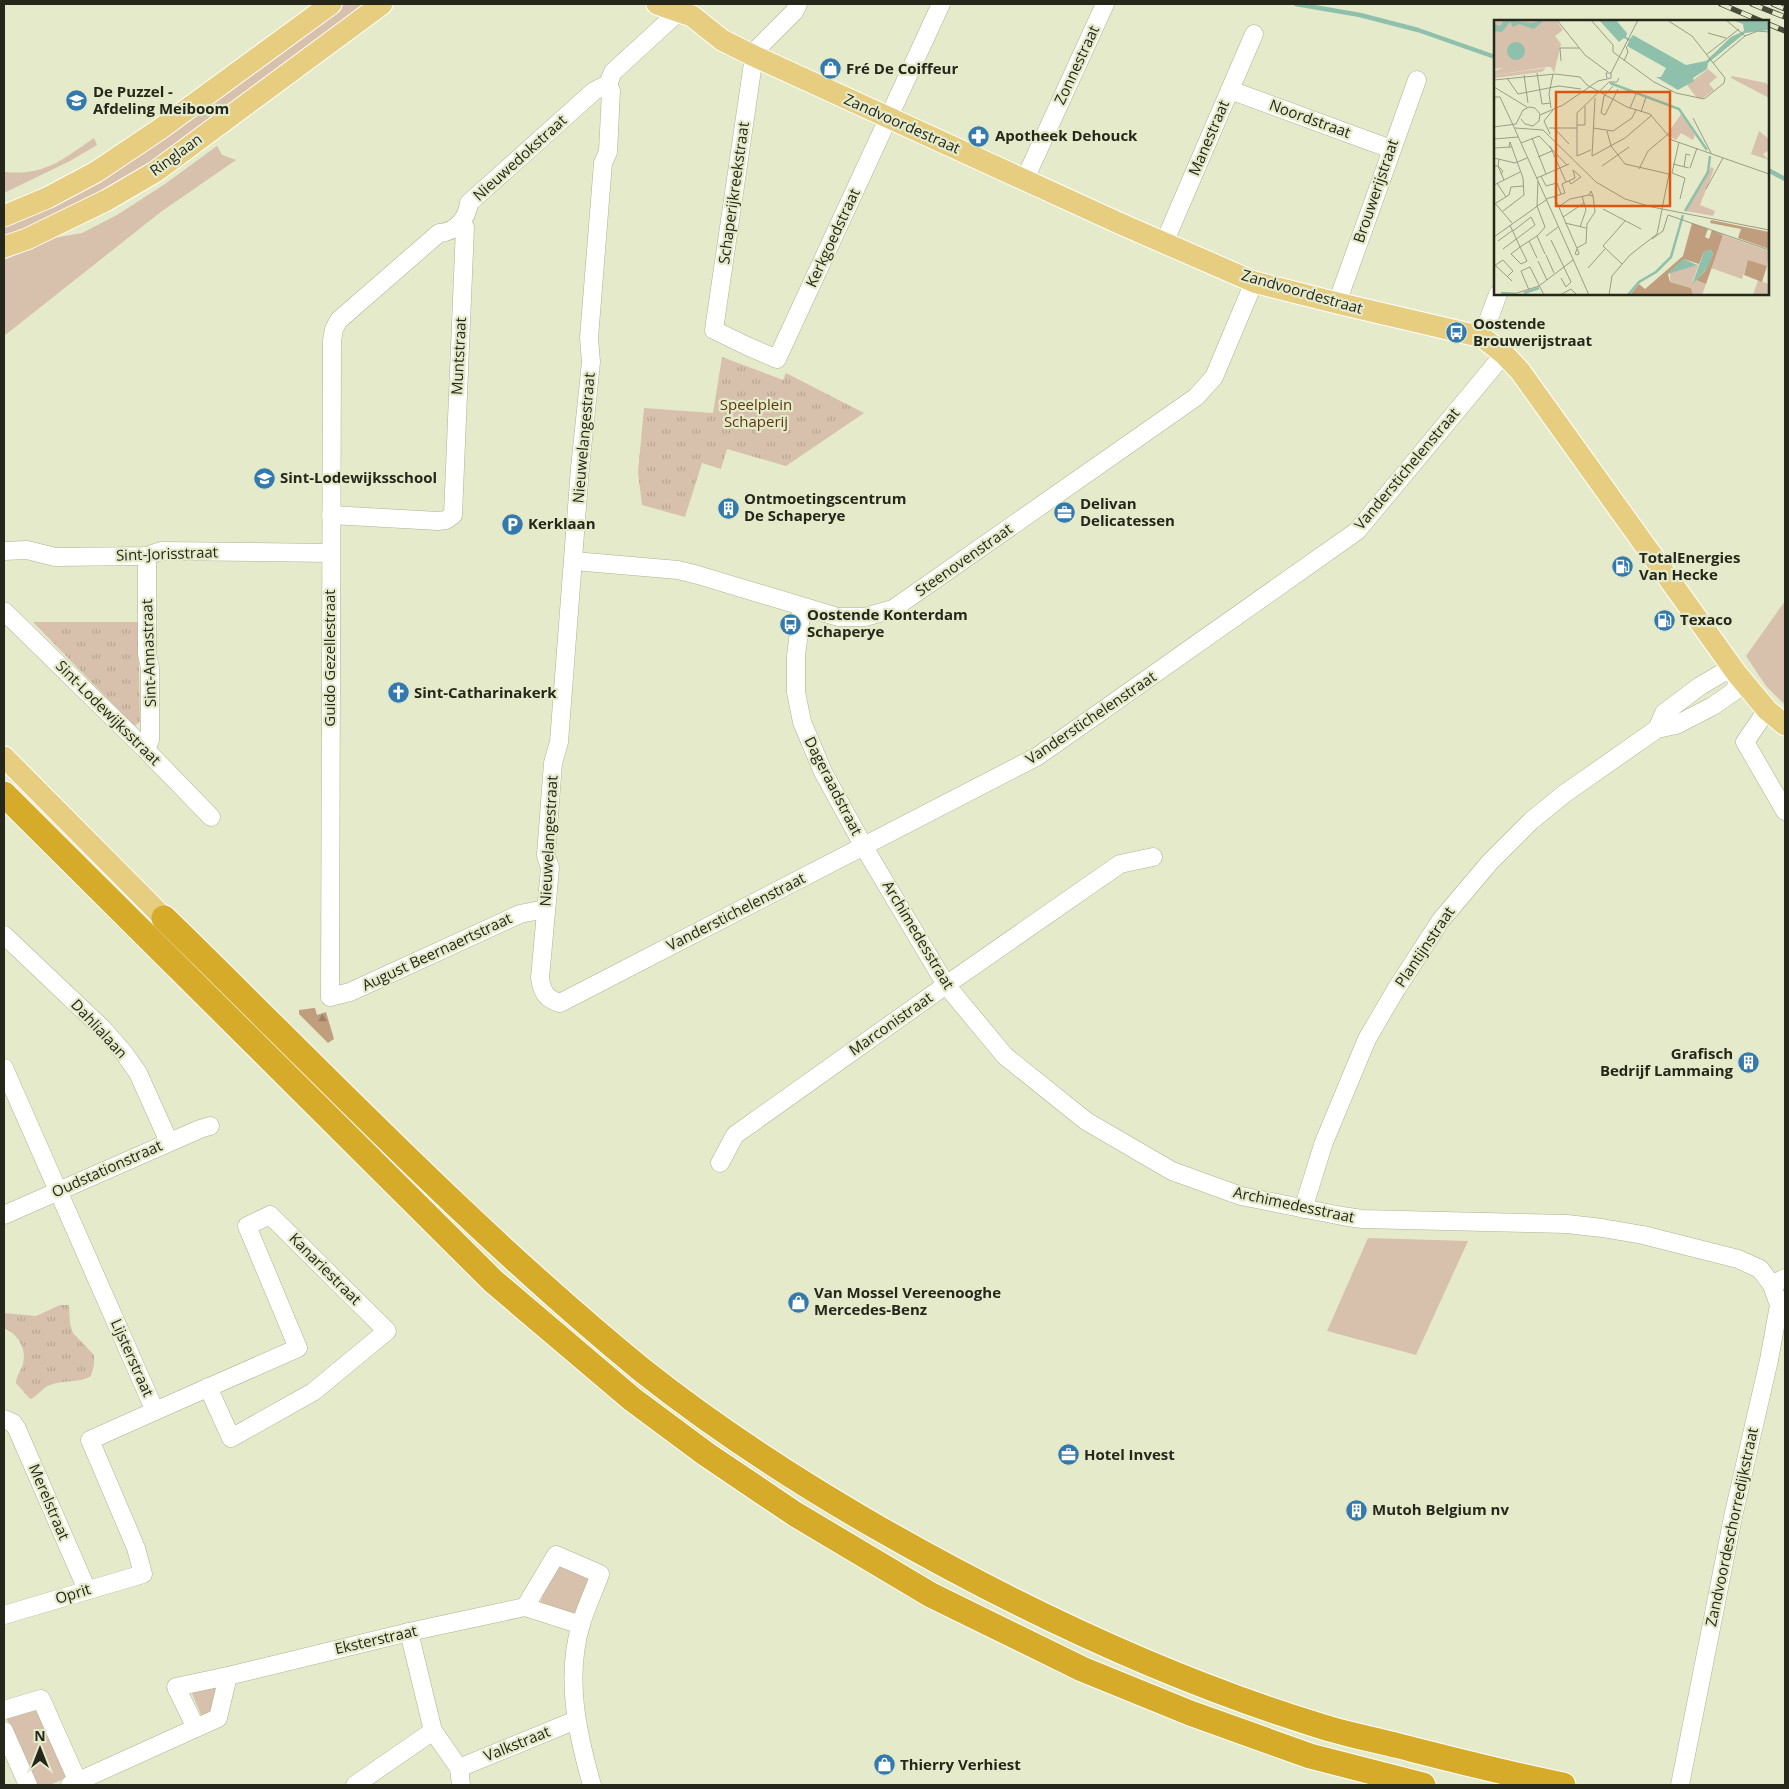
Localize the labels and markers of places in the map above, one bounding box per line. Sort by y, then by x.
shop icon: Fré De Coiffeur [818,57,842,81]
place label: Fré De Coiffeur [846,58,958,78]
place label: De Puzzel - Afdeling Meiboom [93,81,229,118]
school or university icon: De Puzzel - Afdeling Meiboom [65,89,89,113]
pharmacy icon: Apotheek Dehouck [967,124,991,148]
place label: Apotheek Dehouck [995,125,1138,145]
place label: Oostende Brouwerijstraat [1473,313,1593,350]
bus stop icon: Oostende Brouwerijstraat [1445,321,1469,345]
school or university icon: Sint-Lodewijksschool [252,466,276,490]
place label: Sint-Lodewijksschool [280,467,437,487]
place label: Ontmoetingscentrum De Schaperye [744,488,906,525]
place label: Delivan Delicatessen [1080,493,1175,530]
building icon: Ontmoetingscentrum De Schaperye [716,496,740,520]
office icon: Delivan Delicatessen [1052,501,1076,525]
parking icon: Kerklaan [500,512,524,536]
place label: Kerklaan [528,513,596,533]
place label: TotalEnergies Van Hecke [1639,547,1740,584]
fuel station icon: TotalEnergies Van Hecke [1611,555,1635,579]
place label: Oostende Konterdam Schaperye [807,604,968,641]
fuel station icon: Texaco [1652,608,1676,632]
place label: Texaco [1680,609,1732,629]
bus stop icon: Oostende Konterdam Schaperye [779,612,803,636]
church icon: Sint-Catharinakerk [386,681,410,705]
place label: Sint-Catharinakerk [414,682,557,702]
place label: Grafisch Bedrijf Lammaing [1600,1043,1734,1080]
building icon: Grafisch Bedrijf Lammaing [1737,1051,1761,1075]
place label: Van Mossel Vereenooghe Mercedes-Benz [814,1282,1001,1319]
shop icon: Van Mossel Vereenooghe Mercedes-Benz [786,1290,810,1314]
office icon: Hotel Invest [1056,1443,1080,1467]
place label: Hotel Invest [1084,1444,1175,1464]
building icon: Mutoh Belgium nv [1344,1498,1368,1522]
place label: Mutoh Belgium nv [1372,1499,1509,1519]
shop icon: Thierry Verhiest [872,1753,896,1777]
place label: Thierry Verhiest [900,1754,1021,1774]

